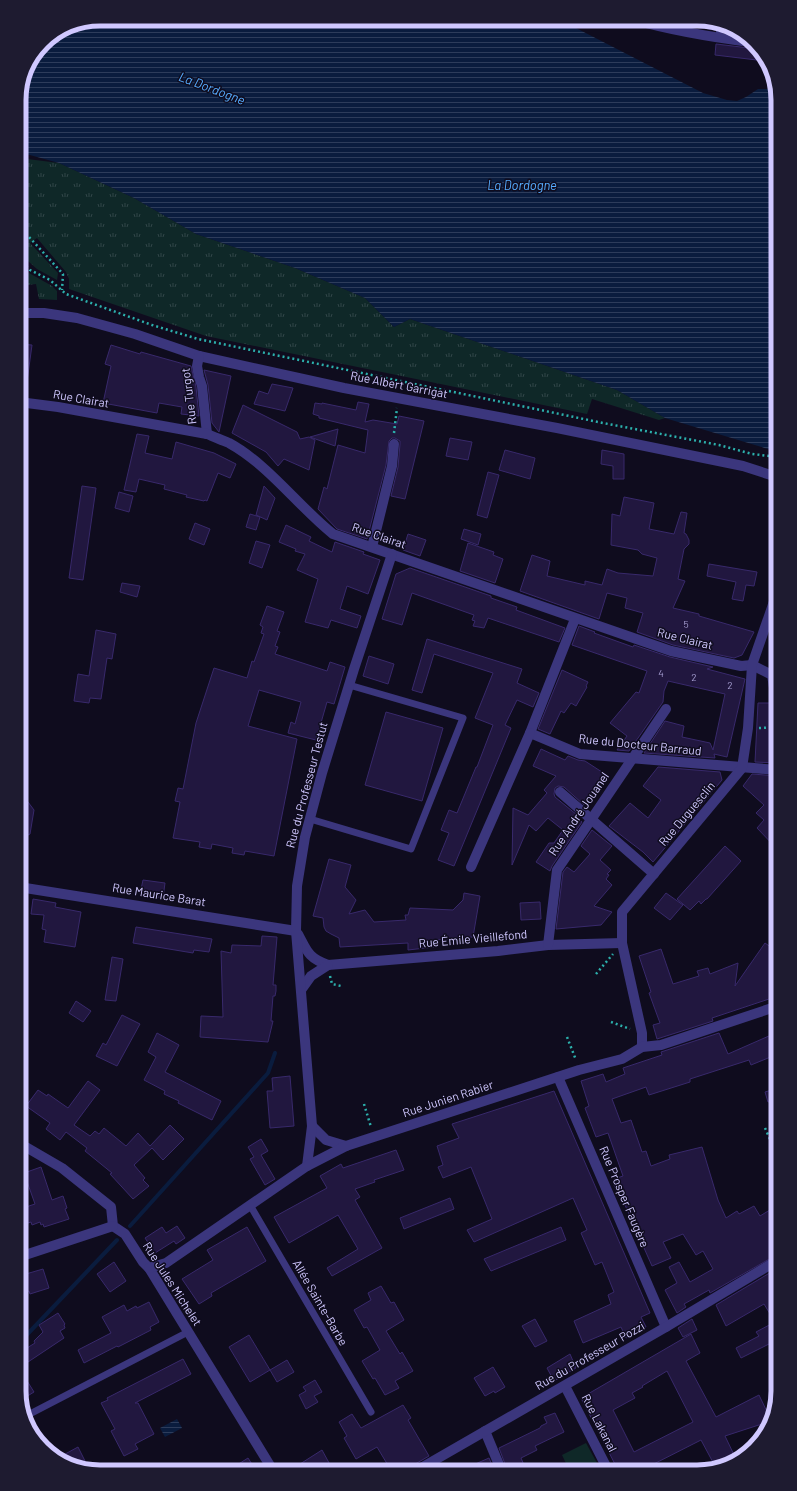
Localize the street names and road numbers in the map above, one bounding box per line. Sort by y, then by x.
street label: Rue Turgot [178,367,198,425]
street label: Rue Albert Garrigat [349,368,449,400]
street label: Rue Clairat [52,386,110,410]
street label: Rue Clairat [350,519,408,551]
street label: Rue Clairat [656,624,714,652]
street label: Rue du Professeur Testut [282,720,330,849]
street label: Rue du Docteur Barraud [578,731,702,757]
street label: Rue André Jouanel [545,769,611,858]
street label: Rue Duguesclin [655,778,717,848]
street label: Rue Maurice Barat [111,880,207,908]
street label: Rue Émile Vieillefond [418,926,528,950]
street label: Rue Junien Rabier [401,1077,495,1119]
street label: Rue Prosper Faugère [597,1144,653,1249]
street label: Rue Jules Michelet [140,1239,205,1328]
street label: Allée Sainte-Barbe [291,1257,351,1348]
street label: Rue du Professeur Pozzi [532,1318,647,1392]
street label: Rue Lakanal [579,1391,620,1454]

